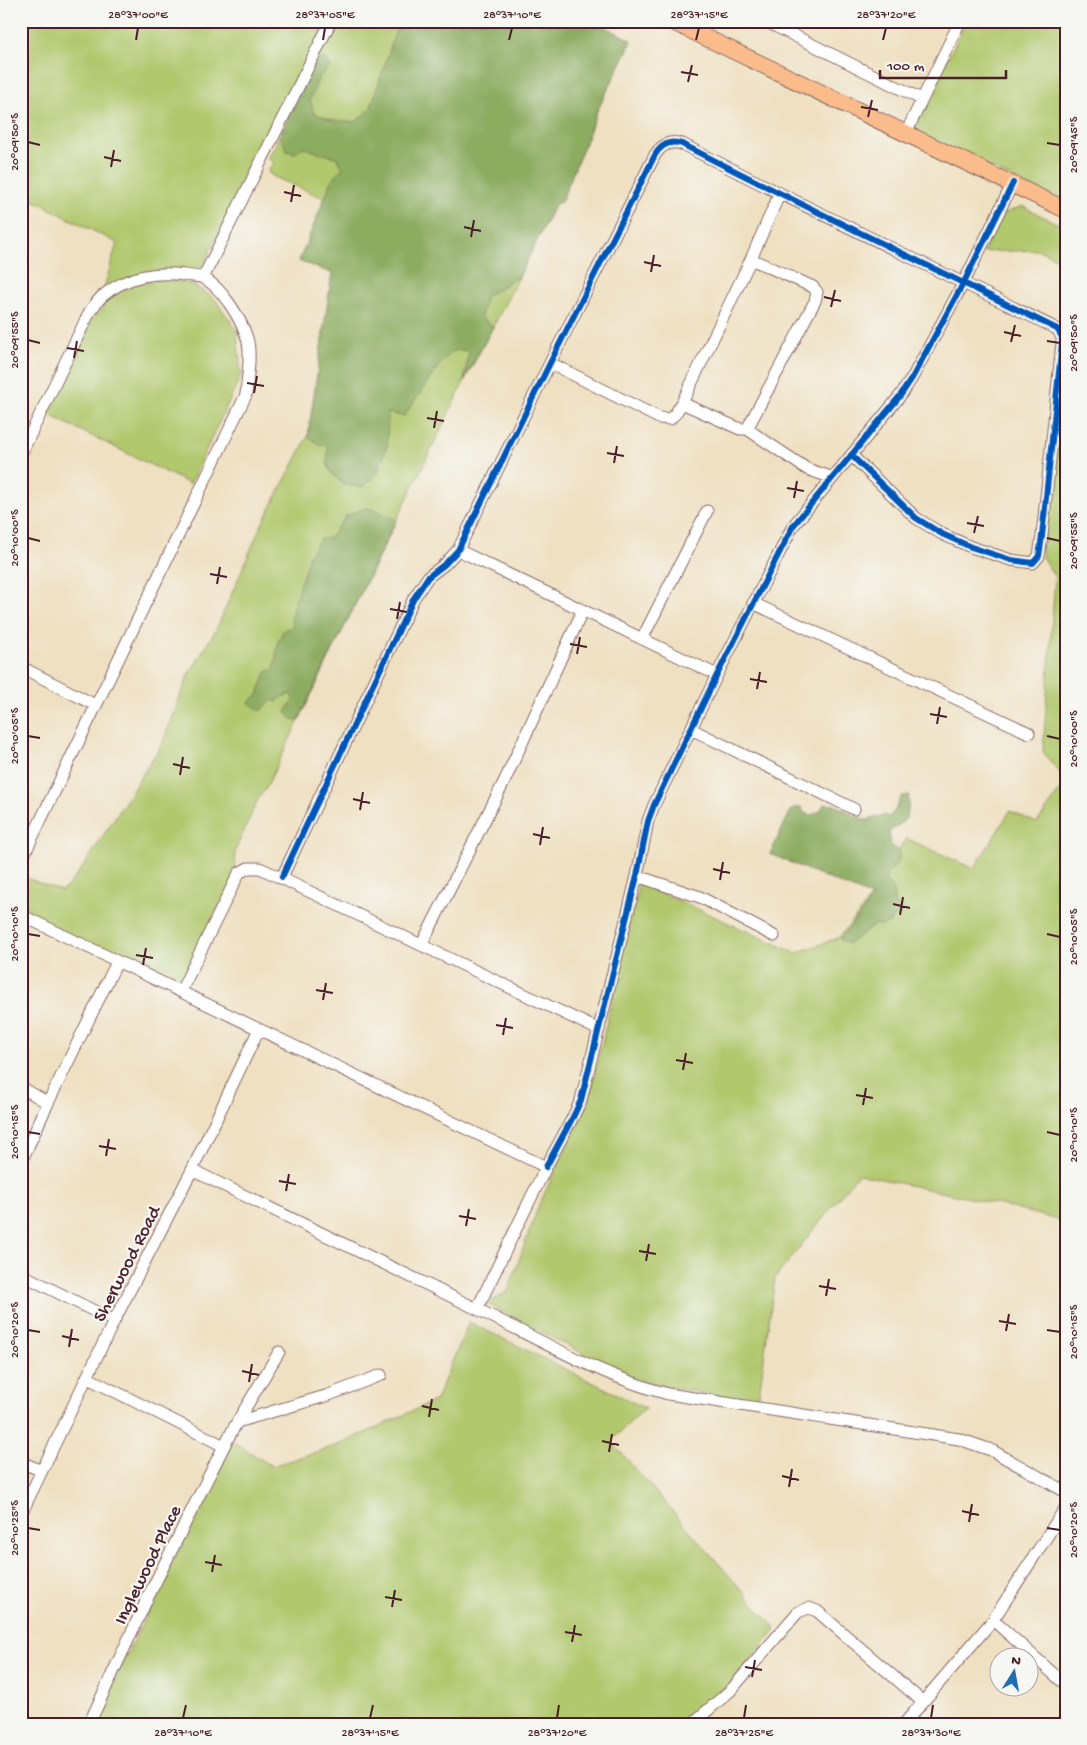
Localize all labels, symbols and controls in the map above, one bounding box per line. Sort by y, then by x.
text: 28°37'00"E [108,9,168,23]
text: 28°37'05"E [296,9,355,23]
text: 28°37'10"E [483,9,541,23]
text: 28°37'15"E [671,9,728,23]
text: 28°37'20"E [857,9,916,23]
scale bar [880,48,1006,80]
text: 100 m [886,58,925,76]
text: 20°09'50"S [9,113,23,171]
text: 20°09'45"S [1068,116,1082,173]
text: 20°09'55"S [9,311,23,369]
text: 20°09'50"S [1068,314,1082,372]
text: 20°10'00"S [9,509,23,566]
text: 20°09'55"S [1068,512,1082,570]
text: 20°10'05"S [9,707,23,764]
text: 20°10'00"S [1068,710,1082,767]
text: 20°10'10"S [9,906,23,962]
text: 20°10'05"S [1068,908,1082,965]
text: 20°10'15"S [9,1104,23,1159]
text: 20°10'10"S [1068,1107,1082,1163]
street label: Sherwood Road [89,1201,168,1326]
text: 20°10'20"S [9,1302,23,1358]
text: 20°10'15"S [1068,1304,1082,1359]
text: 20°10'25"S [9,1500,23,1556]
street label: Inglewood Place [110,1502,188,1629]
text: 20°10'20"S [1068,1502,1082,1558]
north arrow [990,1648,1040,1698]
text: N [1010,1652,1022,1671]
text: 28°37'10"E [154,1727,212,1741]
text: 28°37'15"E [342,1727,399,1741]
text: 28°37'20"E [528,1727,587,1741]
text: 28°37'25"E [715,1727,774,1741]
text: 28°37'30"E [902,1727,961,1741]

